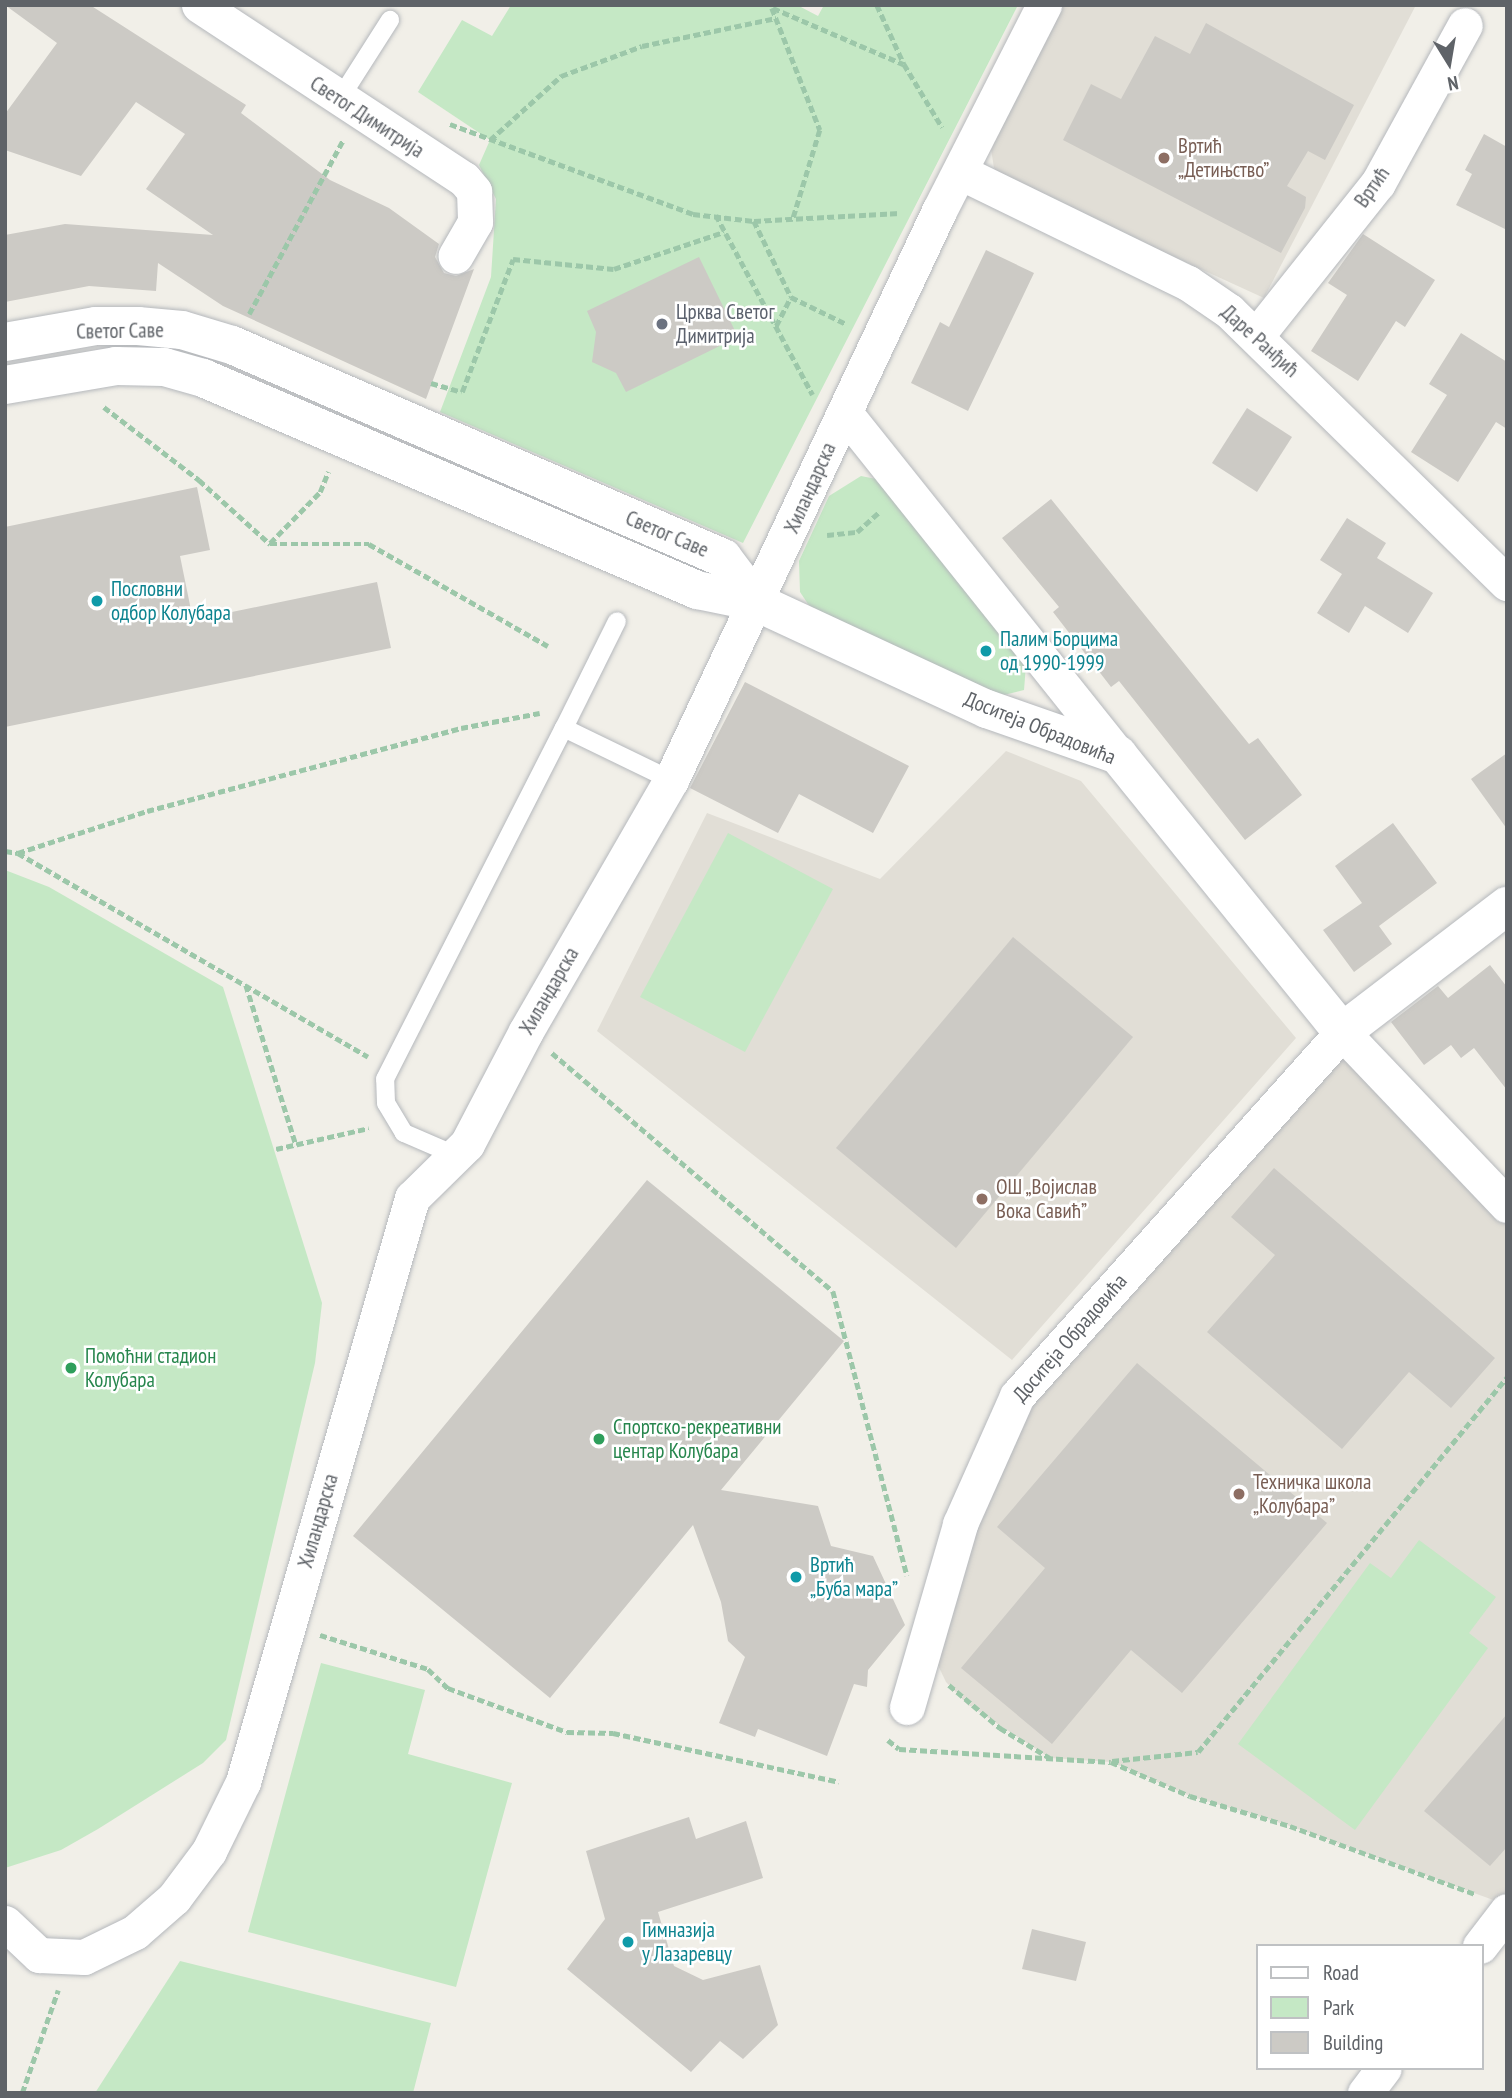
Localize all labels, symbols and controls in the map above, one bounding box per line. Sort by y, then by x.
north arrow [1414,28,1484,98]
street label: Светог Димитрија [305,71,429,163]
text: N [1446,71,1460,96]
place label: Вртић „Детињство” [1178,133,1269,183]
marker: Вртић „Детињство” [1156,150,1172,166]
street label: Вртић [1349,162,1395,212]
place label: Црква Светог Димитрија [676,299,775,349]
street label: Даре Ранђић [1216,299,1304,383]
marker: Црква Светог Димитрија [654,316,670,332]
street label: Светог Саве [76,318,164,344]
street label: Хиландарска [779,439,841,537]
street label: Светог Саве [622,505,712,563]
place label: Пословни одбор Колубара [111,576,231,626]
marker: Пословни одбор Колубара [89,593,105,609]
place label: Палим Борцима од 1990-1999 [1000,626,1118,676]
marker: Палим Борцима од 1990-1999 [978,643,994,659]
street label: Доситеја Обрадовића [961,686,1119,770]
street label: Хиландарска [514,943,584,1039]
place label: ОШ „Војислав Вока Савић” [996,1174,1098,1224]
marker: ОШ „Војислав Вока Савић” [974,1191,990,1207]
street label: Доситеја Обрадовића [1008,1269,1132,1407]
place label: Помоћни стадион Колубара [85,1343,216,1393]
marker: Помоћни стадион Колубара [63,1360,79,1376]
place label: Спортско-рекреативни центар Колубара [613,1414,782,1464]
marker: Спортско-рекреативни центар Колубара [591,1431,607,1447]
place label: Техничка школа „Колубара” [1253,1469,1371,1519]
street label: Хиландарска [293,1471,343,1571]
marker: Техничка школа „Колубара” [1231,1486,1247,1502]
place label: Вртић „Буба мара” [810,1552,898,1602]
marker: Вртић „Буба мара” [788,1569,804,1585]
place label: Гимназија у Лазаревцу [642,1917,733,1967]
marker: Гимназија у Лазаревцу [620,1934,636,1950]
legend [1256,1944,1484,2070]
text: Road [1323,1959,1359,1986]
text: Park [1323,1994,1354,2021]
text: Building [1323,2029,1383,2056]

